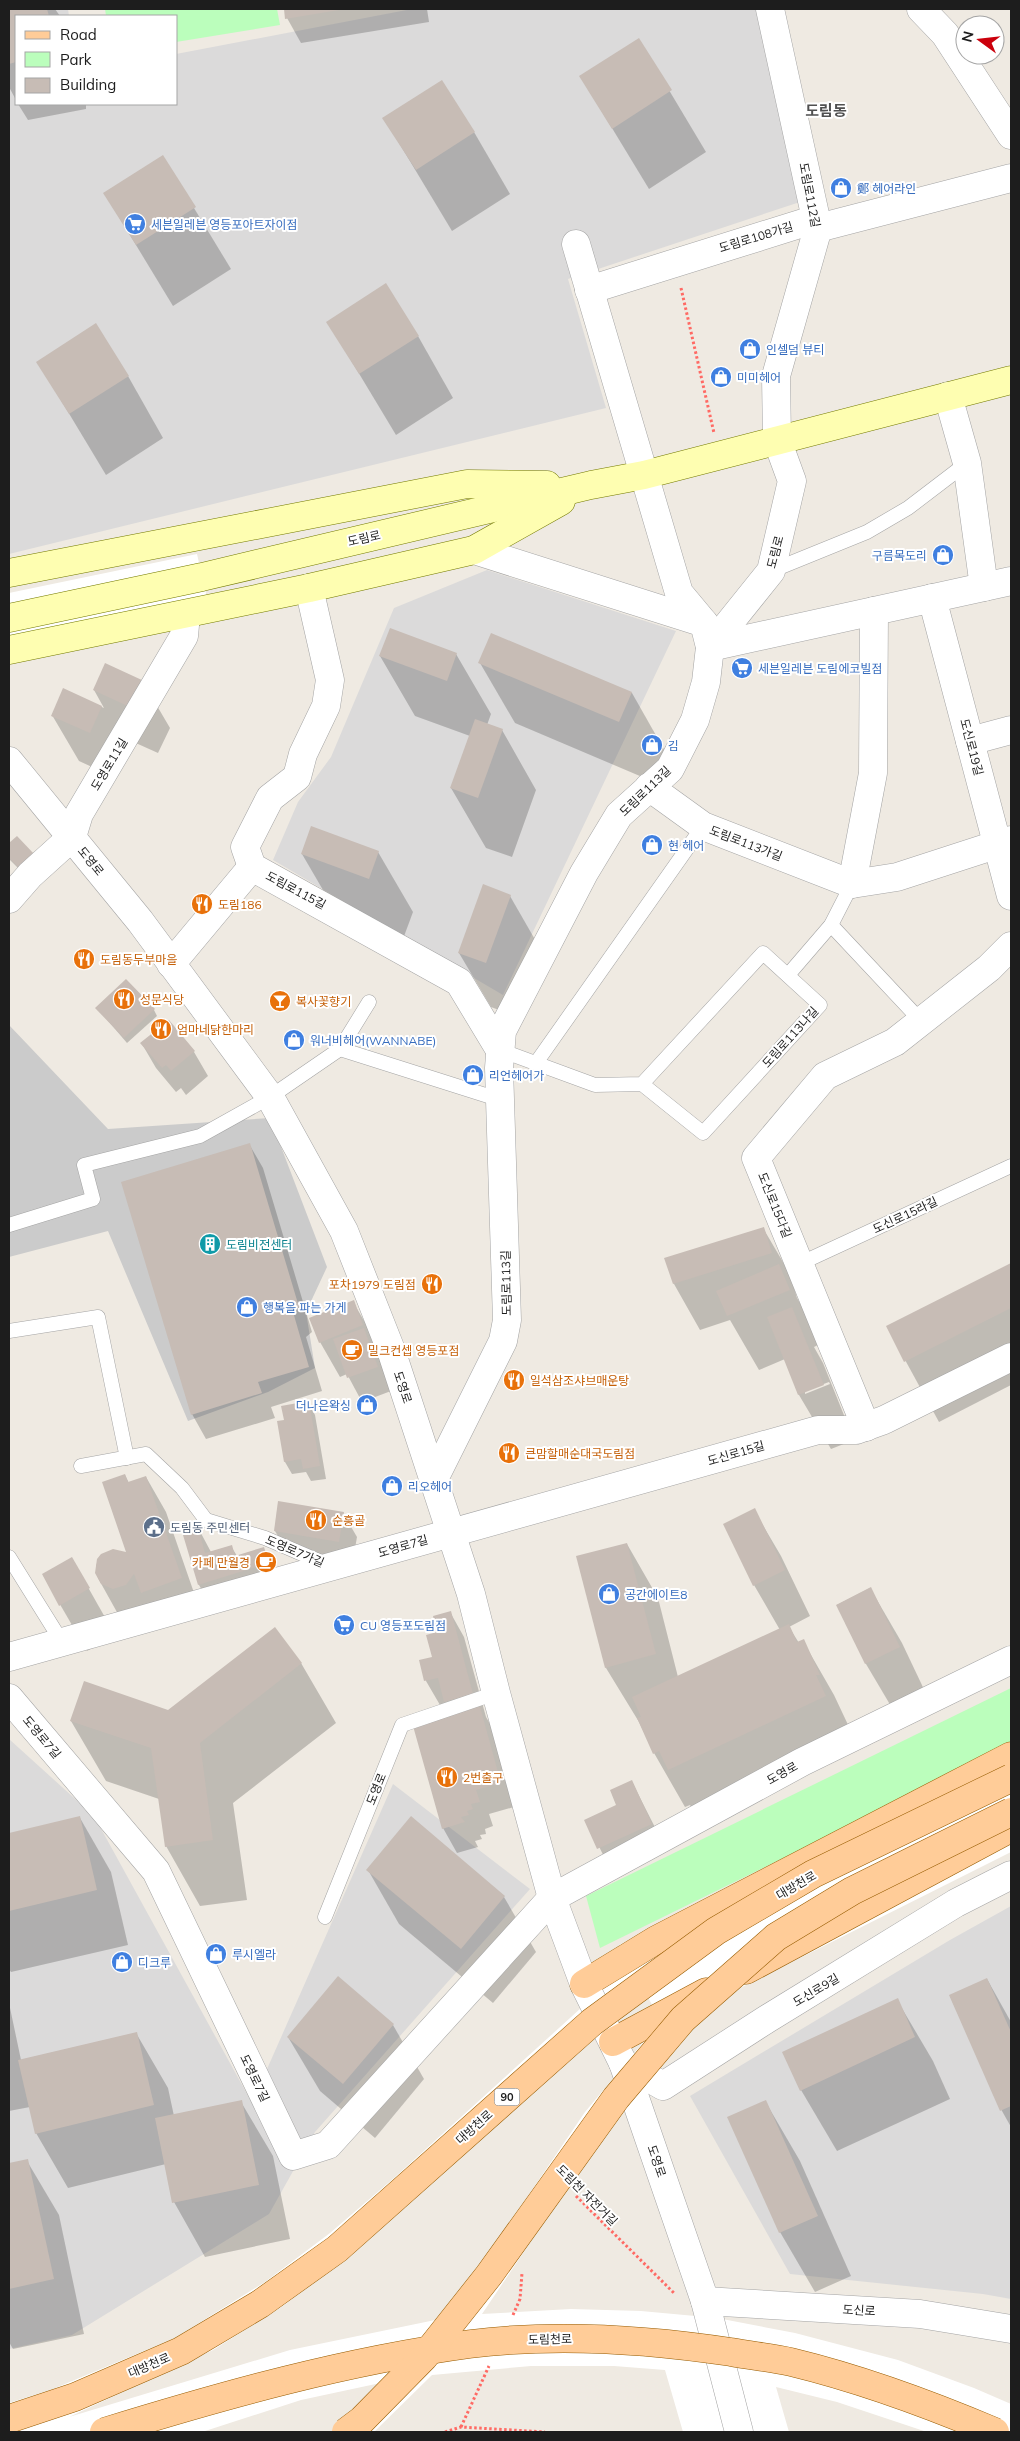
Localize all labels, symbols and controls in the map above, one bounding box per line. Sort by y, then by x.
legend [15,15,178,105]
north arrow [955,15,1005,65]
text: Road [60,25,97,44]
text: N [957,29,978,44]
text: Park [60,50,92,69]
text: Building [60,75,116,94]
district label: 도림동 [805,101,847,120]
street label: 도림로112길 [796,161,824,229]
shop icon: 鄭 헤어라인 [829,176,853,200]
place label: 鄭 헤어라인 [857,181,916,196]
supermarket icon: 세븐일레븐 영등포아트자이점 [123,212,147,236]
place label: 세븐일레븐 영등포아트자이점 [151,217,298,232]
street label: 도림로108가길 [717,219,795,255]
shop icon: 인셀덤 뷰티 [738,337,762,361]
place label: 인셀덤 뷰티 [766,342,824,357]
shop icon: 미미헤어 [709,365,733,389]
place label: 미미헤어 [737,370,781,385]
street label: 도림로 [346,527,382,549]
street label: 도림로 [763,534,787,570]
shop icon: 구름목도리 [931,543,955,567]
place label: 구름목도리 [872,548,927,563]
supermarket icon: 세븐일레븐 도림에코빌점 [730,656,754,680]
place label: 세븐일레븐 도림에코빌점 [758,661,883,676]
street label: 도신로19길 [957,717,987,777]
shop icon: 김 [640,733,664,757]
street label: 도영로11길 [87,735,131,793]
place label: 김 [668,738,679,753]
street label: 도림로113길 [616,763,674,819]
street label: 도림로113가길 [707,822,785,864]
shop icon: 현 헤어 [640,833,664,857]
place label: 현 헤어 [668,838,704,853]
street label: 도영로 [75,843,107,879]
street label: 도림로115길 [263,868,329,912]
restaurant icon: 도림186 [190,892,214,916]
place label: 도림186 [218,897,262,912]
restaurant icon: 도림동두부마을 [72,947,96,971]
place label: 도림동두부마을 [100,952,177,967]
restaurant icon: 성문식당 [112,987,136,1011]
bar icon: 복사꽃향기 [268,989,292,1013]
place label: 성문식당 [140,992,184,1007]
place label: 복사꽃향기 [296,994,351,1009]
street label: 도림로113나길 [759,1003,821,1071]
restaurant icon: 엄마네닭한마리 [149,1017,173,1041]
place label: 엄마네닭한마리 [177,1022,254,1037]
shop icon: 워너비헤어(WANNABE) [282,1028,306,1052]
place label: 워너비헤어(WANNABE) [310,1033,436,1048]
shop icon: 리언헤어가 [461,1063,485,1087]
place label: 리언헤어가 [489,1068,544,1083]
street label: 도신로15다길 [755,1170,795,1240]
street label: 도신로15라길 [870,1193,940,1237]
building icon: 도림비전센터 [198,1232,222,1256]
place label: 도림비전센터 [226,1237,292,1252]
street label: 도림로113길 [498,1250,514,1316]
restaurant icon: 포차1979 도림점 [420,1272,444,1296]
place label: 포차1979 도림점 [329,1277,416,1292]
shop icon: 행복을 파는 가게 [235,1295,259,1319]
place label: 행복을 파는 가게 [263,1300,347,1315]
cafe icon: 밀크컨셉 영등포점 [340,1338,364,1362]
place label: 밀크컨셉 영등포점 [368,1343,459,1358]
restaurant icon: 일석삼조샤브매운탕 [502,1368,526,1392]
street label: 도영로 [391,1369,415,1405]
place label: 일석삼조샤브매운탕 [530,1373,629,1388]
shop icon: 더나은왁싱 [355,1393,379,1417]
place label: 더나은왁싱 [296,1398,351,1413]
street label: 도신로15길 [706,1438,766,1468]
restaurant icon: 큰맘할매순대국도림점 [497,1441,521,1465]
place label: 큰맘할매순대국도림점 [525,1446,635,1461]
shop icon: 리오헤어 [380,1474,404,1498]
place label: 리오헤어 [408,1479,452,1494]
restaurant icon: 순흥골 [304,1508,328,1532]
place label: 순흥골 [332,1513,365,1528]
public building icon: 도림동 주민센터 [142,1515,166,1539]
place label: 도림동 주민센터 [170,1520,250,1535]
street label: 도영로7가길 [263,1532,327,1570]
street label: 도영로7길 [376,1532,430,1560]
cafe icon: 카페 만월경 [254,1550,278,1574]
place label: 카페 만월경 [192,1555,250,1570]
shop icon: 공간에이트8 [597,1582,621,1606]
place label: 공간에이트8 [625,1587,687,1602]
supermarket icon: CU 영등포도림점 [332,1613,356,1637]
place label: CU 영등포도림점 [360,1618,446,1633]
street label: 도영로7길 [20,1713,64,1761]
street label: 도영로 [764,1758,800,1788]
restaurant icon: 2번출구 [435,1765,459,1789]
place label: 2번출구 [463,1770,503,1785]
street label: 도영로 [363,1771,389,1807]
street label: 대방천로 [773,1867,819,1903]
shop icon: 루시엘라 [204,1942,228,1966]
place label: 루시엘라 [232,1947,276,1962]
shop icon: 디크루 [110,1950,134,1974]
place label: 디크루 [138,1955,171,1970]
street label: 도신로9길 [790,1970,842,2010]
street label: 도영로7길 [237,2052,273,2104]
road number: 90 [494,2088,520,2106]
street label: 대방천로 [453,2107,495,2147]
street label: 도영로 [645,2143,669,2179]
street label: 도림천 자전거길 [553,2161,621,2229]
street label: 도신로 [842,2302,876,2318]
street label: 도림천로 [528,2331,572,2347]
street label: 대방천로 [126,2349,172,2381]

